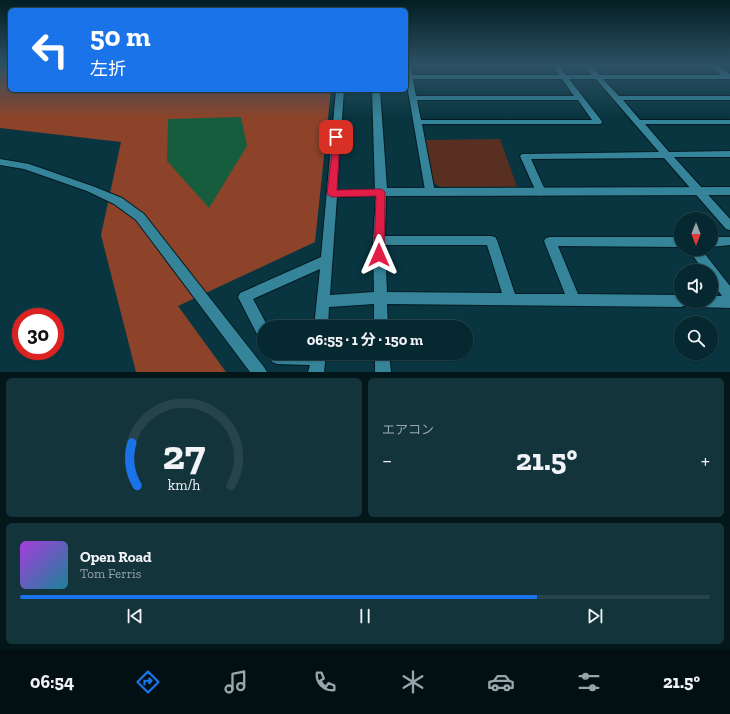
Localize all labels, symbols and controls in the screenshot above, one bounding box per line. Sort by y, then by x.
text: 50 m [90,20,151,53]
icon: left [24,24,76,76]
text: 左折 [90,58,126,80]
pin [319,120,353,154]
icon: arrive [325,126,347,148]
north arrow [674,212,718,256]
map controls [674,212,718,360]
position arrow [358,234,400,276]
button: sound [674,264,718,308]
speed limit sign: 30 [12,308,64,360]
button: search [674,316,718,360]
text: 06:55 · 1 分 · 150 m [307,331,423,349]
text: エアコン [382,422,434,437]
text: 27 [163,429,206,479]
text: 21.5° [516,442,577,478]
text: − [382,447,392,474]
text: + [701,447,710,474]
text: km/h [168,476,200,493]
text: Open Road [80,548,152,566]
text: Tom Ferris [80,566,141,581]
icon: previous [124,605,146,627]
icon: pause [354,605,376,627]
icon: next [584,605,606,627]
icon: directions [134,668,162,696]
icon: music [222,668,250,696]
icon: phone [311,668,339,696]
icon: climate [399,668,427,696]
icon: car [487,668,515,696]
icon: filters [575,668,603,696]
text: 06:54 [30,671,74,693]
text: 21.5° [663,671,700,693]

